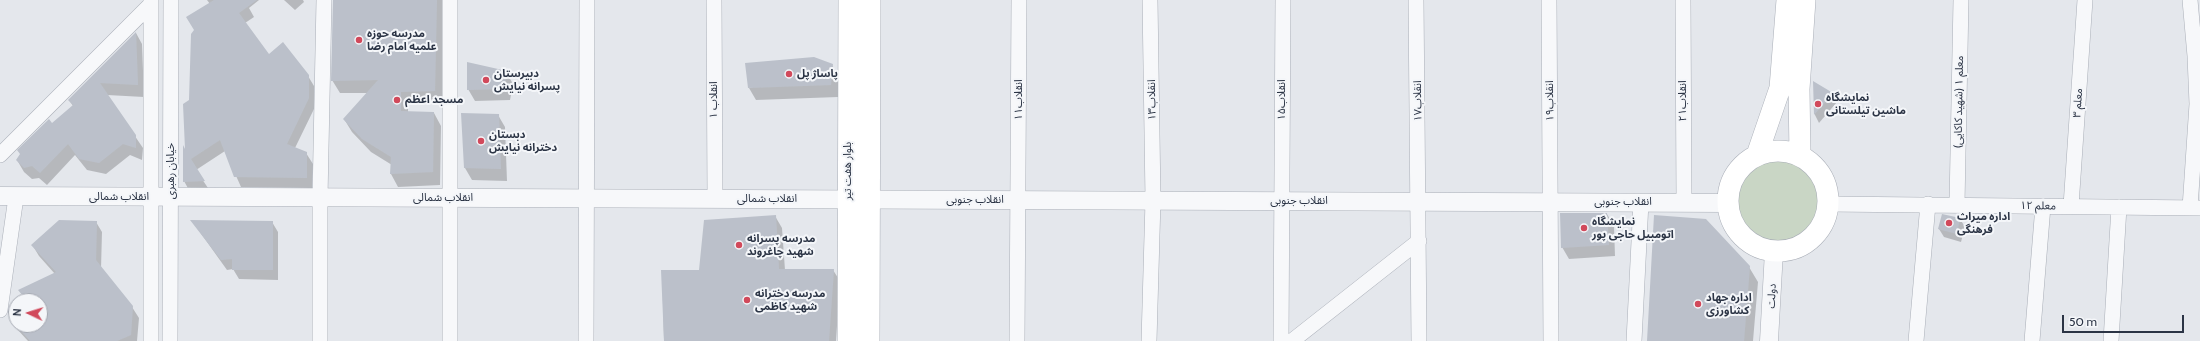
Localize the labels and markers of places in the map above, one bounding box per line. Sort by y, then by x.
place label: مدرسه حوزه علمیه امام رضا [367,27,437,53]
marker: مدرسه حوزه علمیه امام رضا [354,35,364,45]
place label: دبیرستان پسرانه نیایش [494,67,560,93]
place label: پاساژ پل [797,67,838,81]
marker: پاساژ پل [784,69,794,79]
marker: دبیرستان پسرانه نیایش [481,75,491,85]
place label: نمایشگاه ماشین تیلستانی [1826,91,1906,117]
place label: مسجد اعظم [405,93,463,107]
marker: مسجد اعظم [392,95,402,105]
marker: نمایشگاه ماشین تیلستانی [1813,99,1823,109]
place label: دبستان دخترانه نیایش [489,128,557,154]
marker: دبستان دخترانه نیایش [476,136,486,146]
place label: اداره میراث فرهنگی [1957,210,2010,236]
place label: نمایشگاه اتومبیل حاجی پور [1592,215,1674,241]
marker: اداره میراث فرهنگی [1944,218,1954,228]
marker: نمایشگاه اتومبیل حاجی پور [1579,223,1589,233]
place label: مدرسه پسرانه شهید چاغروند [747,232,815,258]
marker: مدرسه پسرانه شهید چاغروند [734,240,744,250]
place label: مدرسه دخترانه شهید کاظمی [755,287,825,313]
place label: اداره جهاد کشاورزی [1706,291,1752,317]
marker: مدرسه دخترانه شهید کاظمی [742,295,752,305]
marker: اداره جهاد کشاورزی [1693,299,1703,309]

